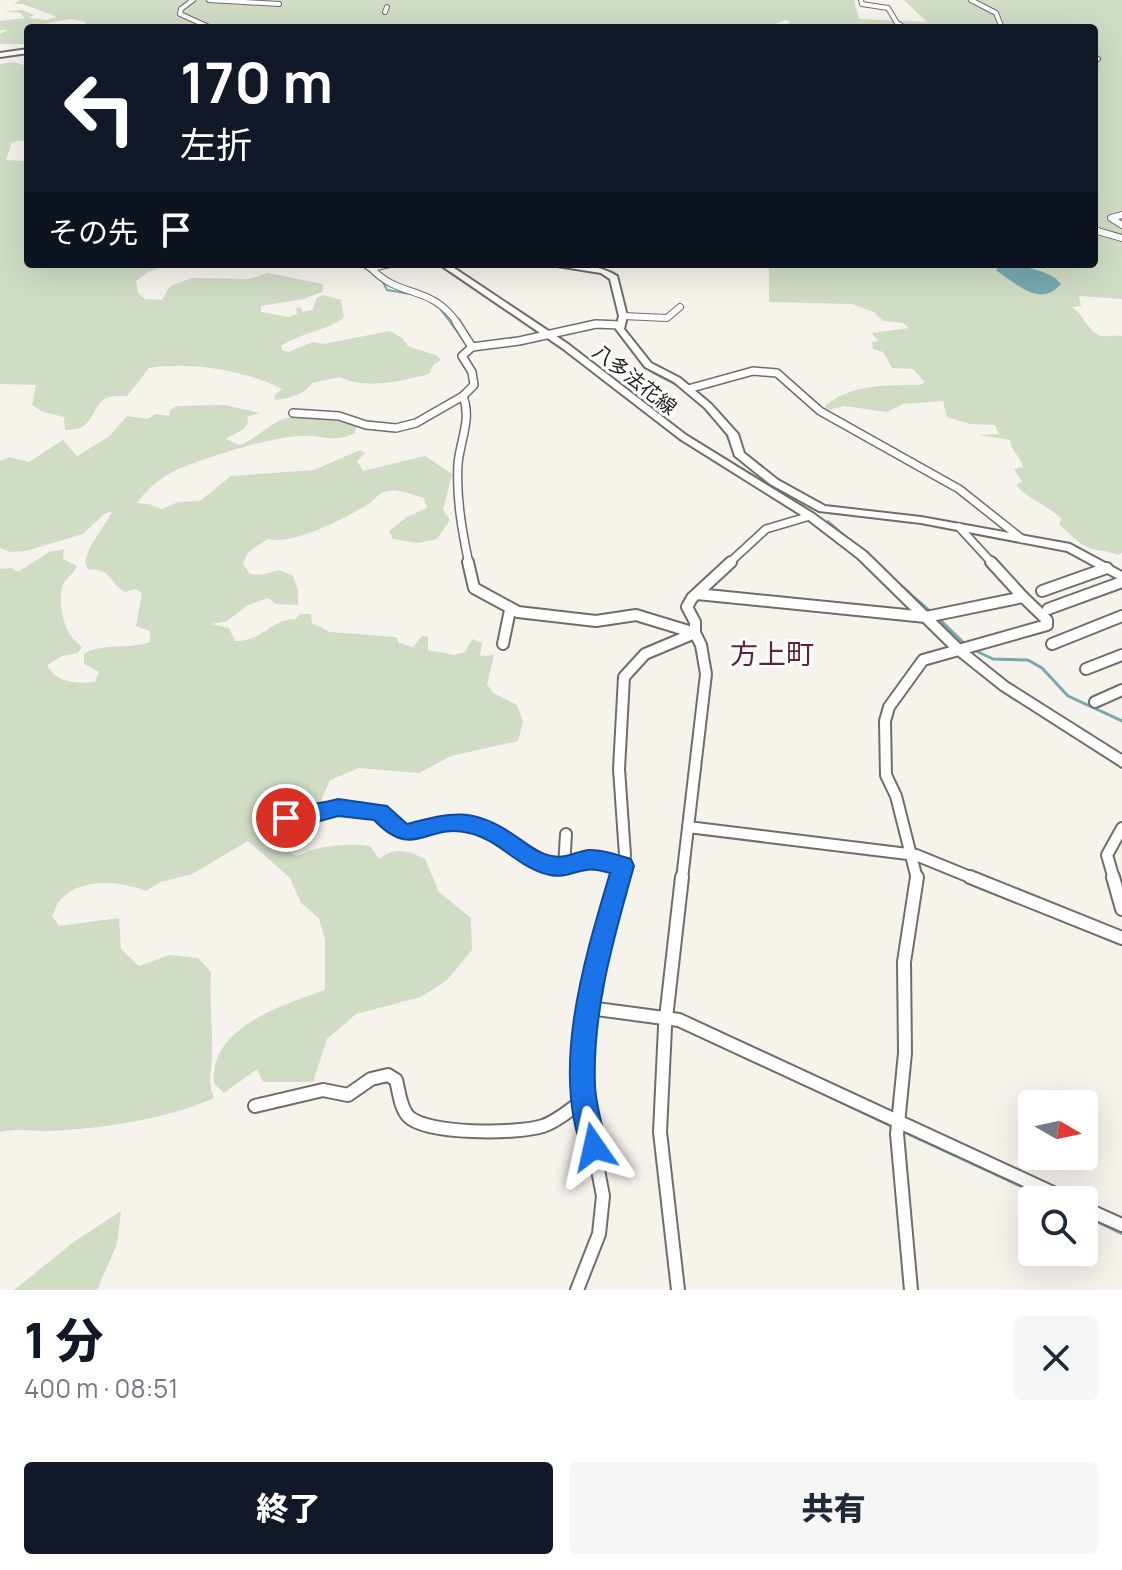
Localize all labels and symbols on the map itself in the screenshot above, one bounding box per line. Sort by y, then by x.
street label: 八多法花線 [587,338,683,420]
district label: 方上町 [730,634,814,672]
pin [252,784,320,852]
north arrow [1018,1090,1098,1170]
position arrow [552,1105,636,1189]

